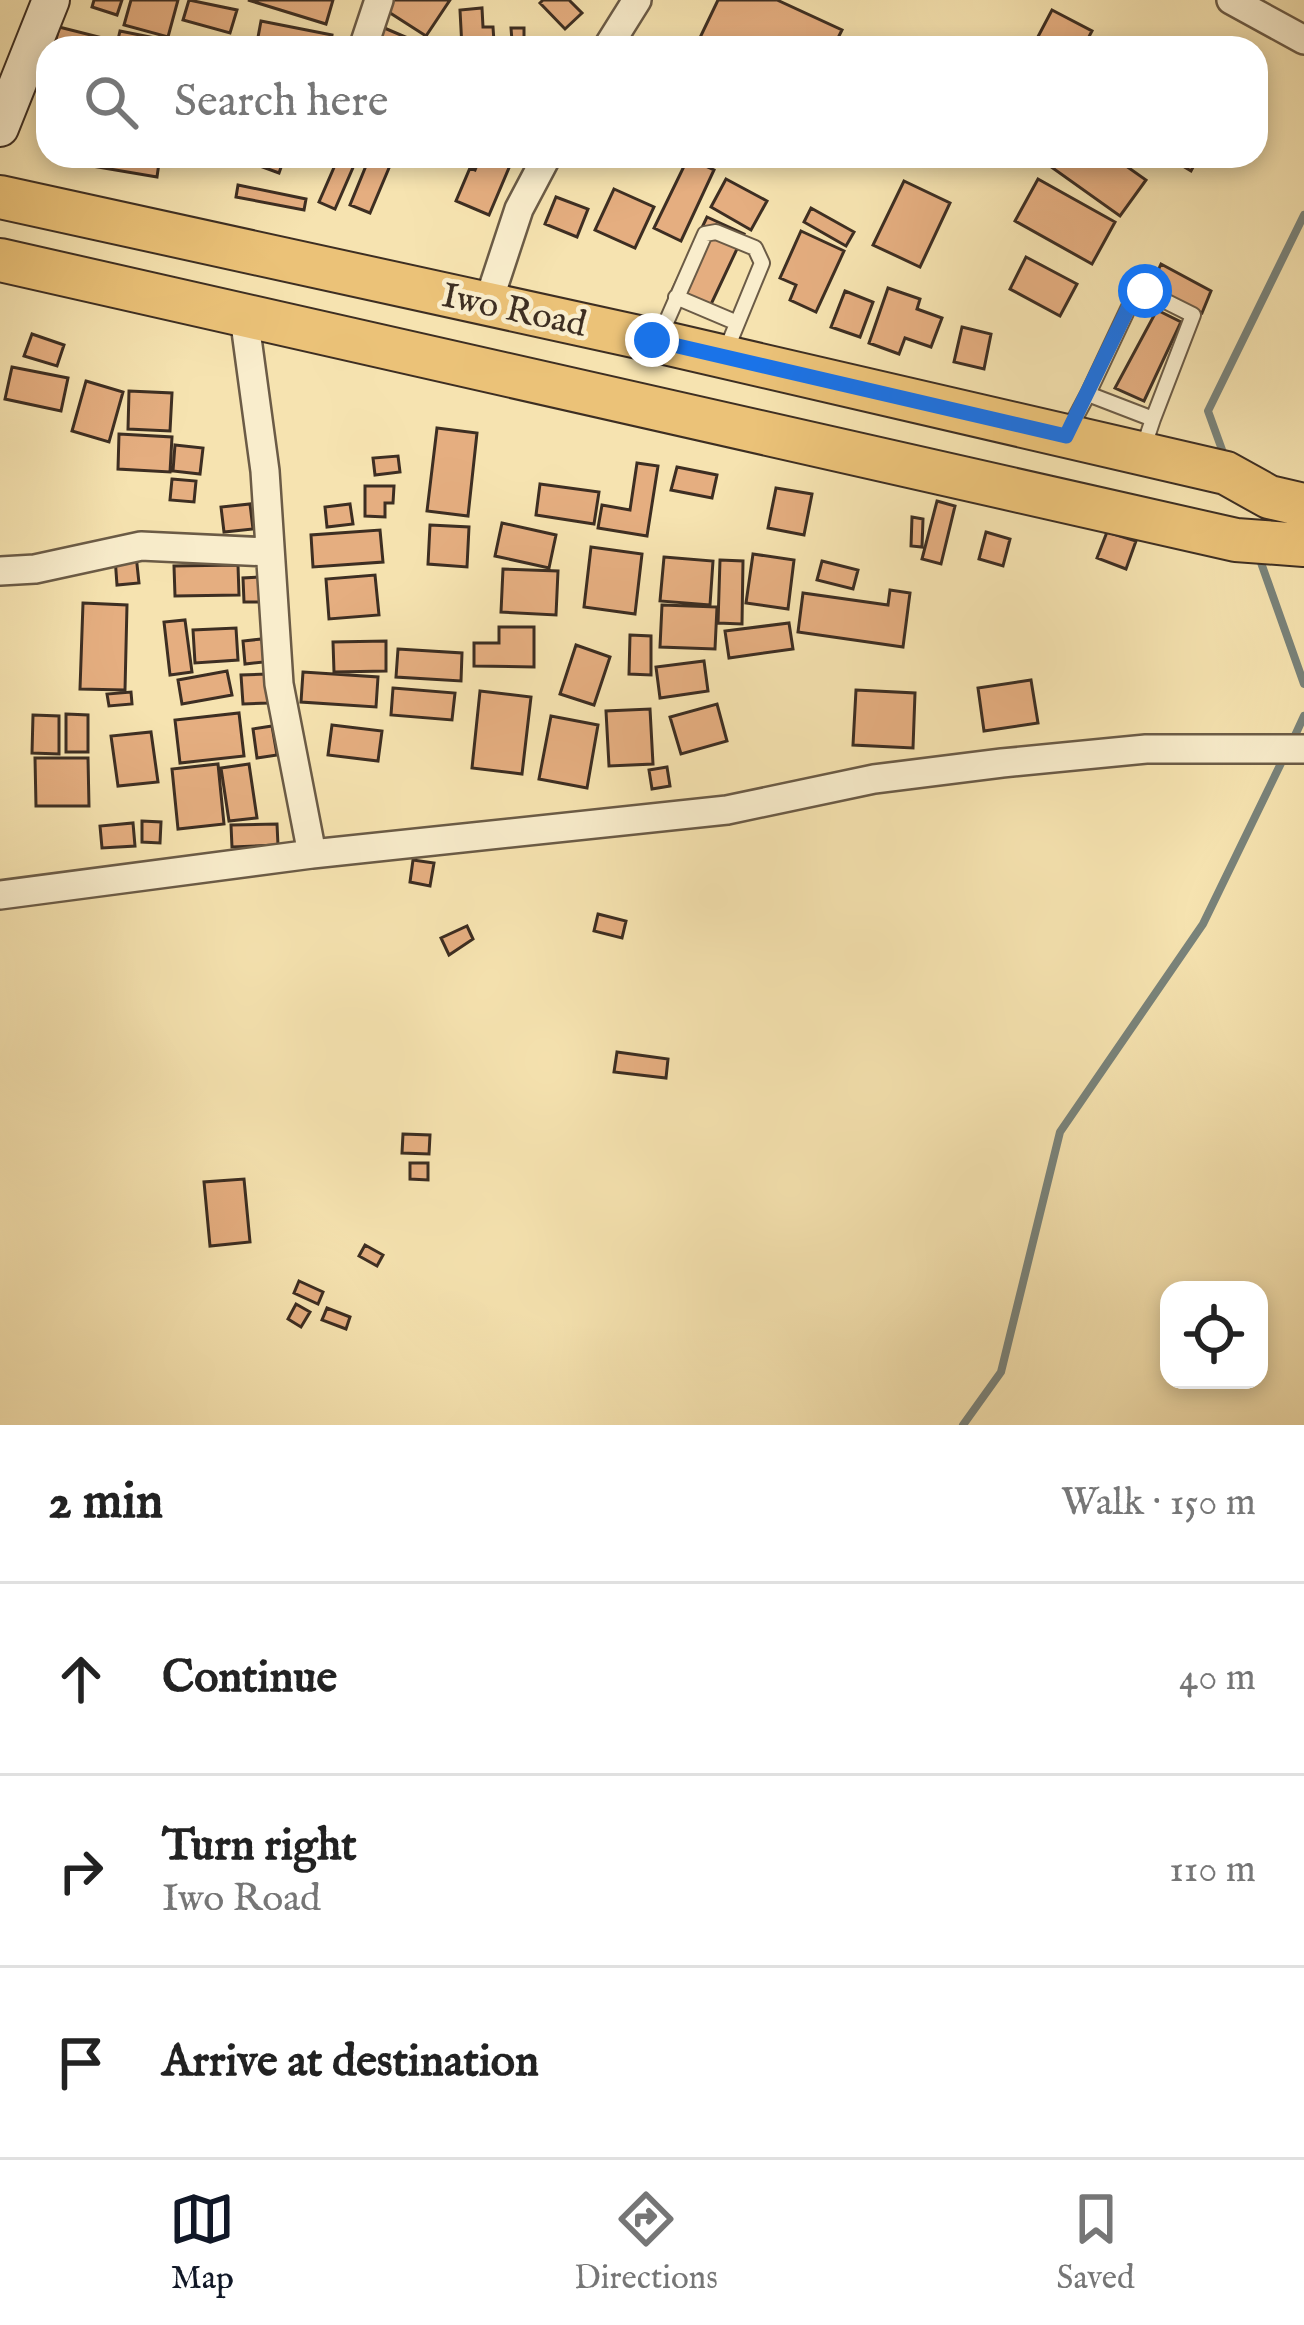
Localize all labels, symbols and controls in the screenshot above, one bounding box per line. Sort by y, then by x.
search box [36,36,1268,168]
icon: search [78,69,144,135]
text: Search here [174,74,388,131]
route start [1118,264,1172,318]
street label: Iwo Road [438,273,591,349]
route end [625,313,679,367]
map controls [1160,1281,1268,1389]
button: locate [1160,1281,1268,1389]
text: 2 min [48,1471,163,1536]
text: Walk · 150 m [1061,1479,1256,1528]
icon: ahead [48,1646,114,1712]
text: Continue [162,1650,337,1707]
text: 40 m [1179,1654,1256,1703]
text: Turn right [162,1818,357,1875]
icon: right [48,1838,114,1904]
text: 110 m [1169,1846,1256,1895]
text: Iwo Road [162,1875,321,1924]
icon: arrive [48,2030,114,2096]
text: Arrive at destination [162,2034,539,2091]
tab: Map [169,2186,235,2300]
tab: Directions [574,2186,718,2300]
tab: Saved [1057,2186,1135,2300]

